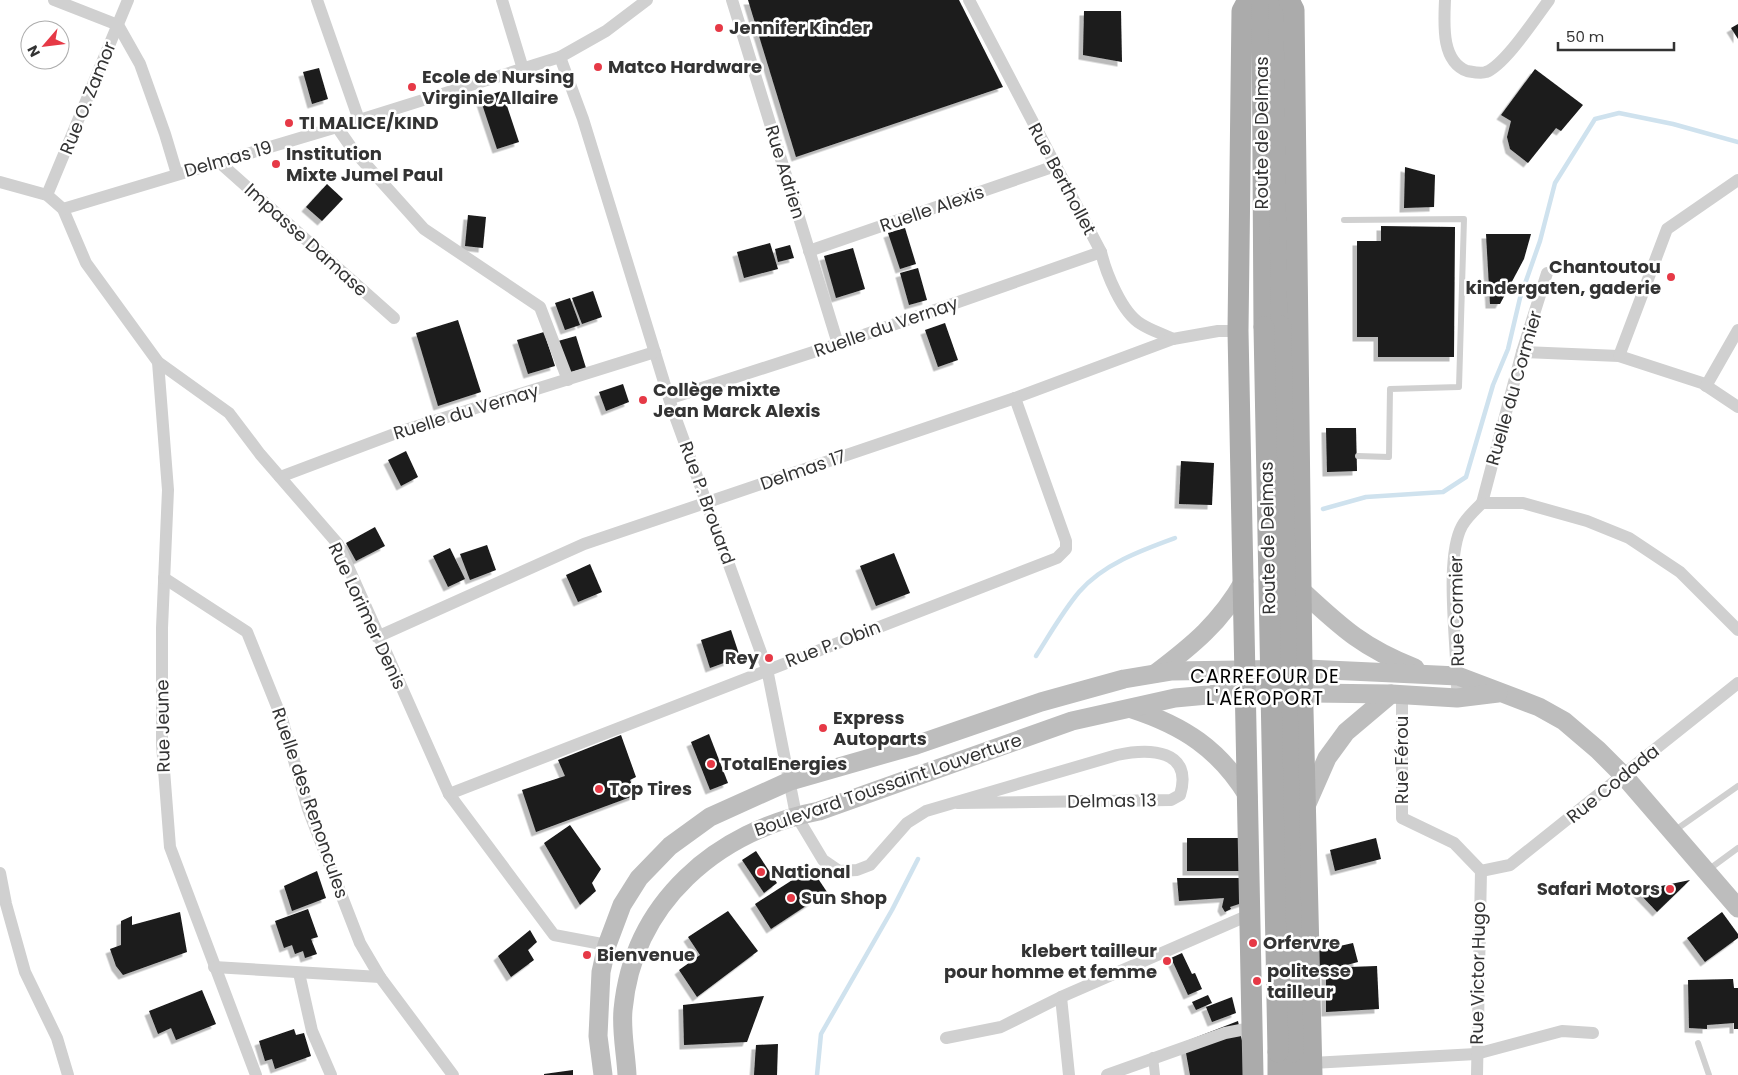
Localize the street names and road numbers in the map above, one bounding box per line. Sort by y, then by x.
street label: Rue O. Zamor [53,37,122,158]
street label: Route de Delmas [1249,56,1274,210]
street label: Rue Berthollet [1022,118,1102,239]
street label: Rue Adrien [759,122,812,222]
street label: Delmas 19 [181,134,275,183]
street label: Impasse Damase [239,177,373,302]
street label: Ruelle Alexis [876,179,987,238]
street label: Ruelle du Vernay [810,290,961,363]
street label: Ruelle du Cormier [1479,307,1548,468]
street label: Ruelle du Vernay [390,378,542,446]
street label: Rue P. Brouard [674,438,741,568]
street label: Delmas 17 [757,443,849,496]
street label: Route de Delmas [1254,461,1281,615]
street label: Rue Lorimer Denis [322,538,412,693]
street label: Rue Cormier [1443,555,1470,667]
street label: Rue P. Obin [782,614,884,673]
street label: Rue Jeune [149,679,176,773]
street label: Ruelle des Renoncules [266,704,355,901]
street label: Rue Férou [1389,716,1414,804]
street label: Boulevard Toussaint Louverture [751,727,1025,842]
street label: Rue Codada [1561,738,1664,829]
street label: Delmas 13 [1067,787,1157,814]
street label: Rue Victor Hugo [1464,901,1491,1045]

